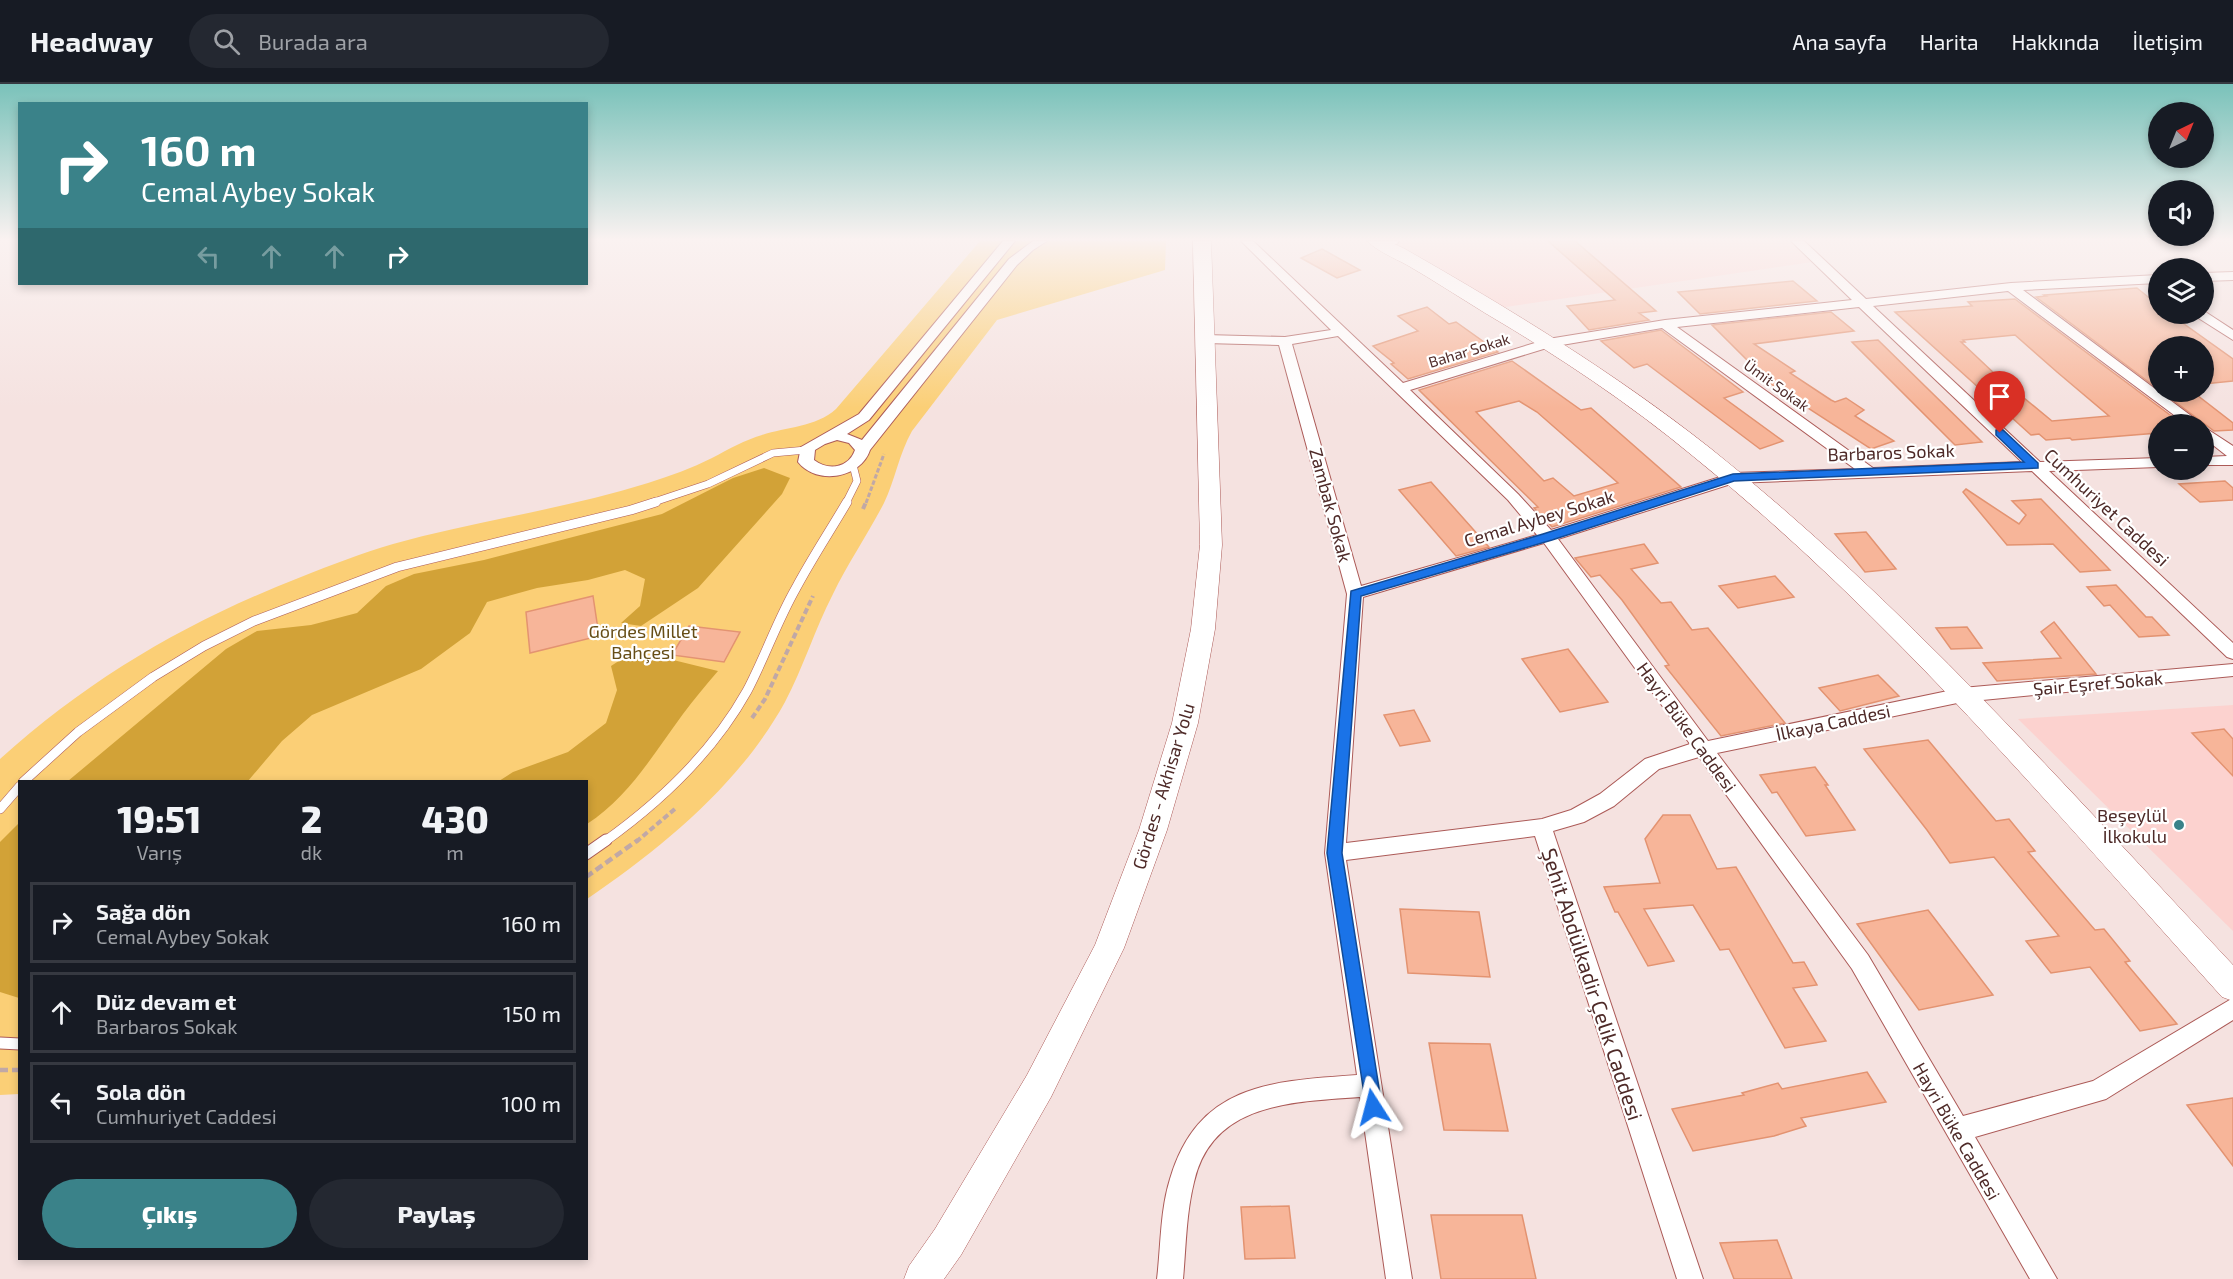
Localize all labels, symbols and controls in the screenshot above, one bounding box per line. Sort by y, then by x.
search box [189,14,609,68]
text: Headway [30,24,153,58]
icon: search [210,25,243,58]
text: Burada ara [258,28,368,54]
text: Ana sayfa [1792,29,1887,54]
text: Harita [1920,29,1979,54]
text: Hakkında [2012,29,2099,54]
text: İletişim [2132,29,2203,54]
north arrow [2148,102,2214,168]
map controls [2148,102,2214,480]
text: 160 m [141,124,257,174]
icon: right [42,126,120,204]
text: Cemal Aybey Sokak [141,175,375,207]
button: sound [2148,180,2214,246]
icon: left [192,240,225,273]
icon: ahead [255,240,288,273]
icon: ahead [318,240,351,273]
icon: right [381,240,414,273]
button: layers [2148,258,2214,324]
street label: Bahar Sokak [1426,329,1512,371]
button: + [2148,336,2214,402]
street label: Ümit Sokak [1741,355,1813,415]
pin [1974,371,2025,433]
icon: arrive [1983,380,2016,413]
button: − [2148,414,2214,480]
street label: Barbaros Sokak [1827,439,1955,465]
street label: Cumhuriyet Caddesi [2040,443,2174,571]
street label: Zambak Sokak [1305,445,1357,565]
street label: Cemal Aybey Sokak [1461,485,1617,551]
park label: Gördes Millet Bahçesi [588,620,698,664]
street label: Hayri Büke Caddesi [1632,658,1742,796]
street label: Şair Eşref Sokak [2032,666,2164,701]
street label: İlkaya Caddesi [1774,699,1892,745]
street label: Gördes - Akhisar Yolu [1127,700,1199,872]
text: 19:51 [117,797,201,840]
text: 2 [301,797,322,840]
text: 430 [421,797,489,840]
place label: Beşeylül İlkokulu [2097,804,2168,847]
marker: Beşeylül İlkokulu [2172,818,2186,832]
text: Varış [136,840,182,864]
text: dk [301,840,322,864]
text: m [446,840,464,864]
street label: Şehit Abdülkadir Çelik Caddesi [1535,845,1649,1124]
text: Sağa dön [96,898,191,924]
icon: right [45,906,78,939]
text: 160 m [502,910,561,936]
text: Cemal Aybey Sokak [96,924,269,948]
text: Düz devam et [96,988,236,1014]
icon: ahead [45,996,78,1029]
text: 150 m [503,1000,561,1026]
text: Barbaros Sokak [96,1014,237,1038]
street label: Hayri Büke Caddesi [1909,1058,2005,1204]
position arrow [1341,1075,1405,1139]
text: Sola dön [96,1078,186,1104]
icon: left [45,1086,78,1119]
text: 100 m [502,1090,561,1116]
text: Cumhuriyet Caddesi [96,1104,277,1128]
button: Çıkış [42,1179,297,1248]
button: Paylaş [309,1179,564,1248]

